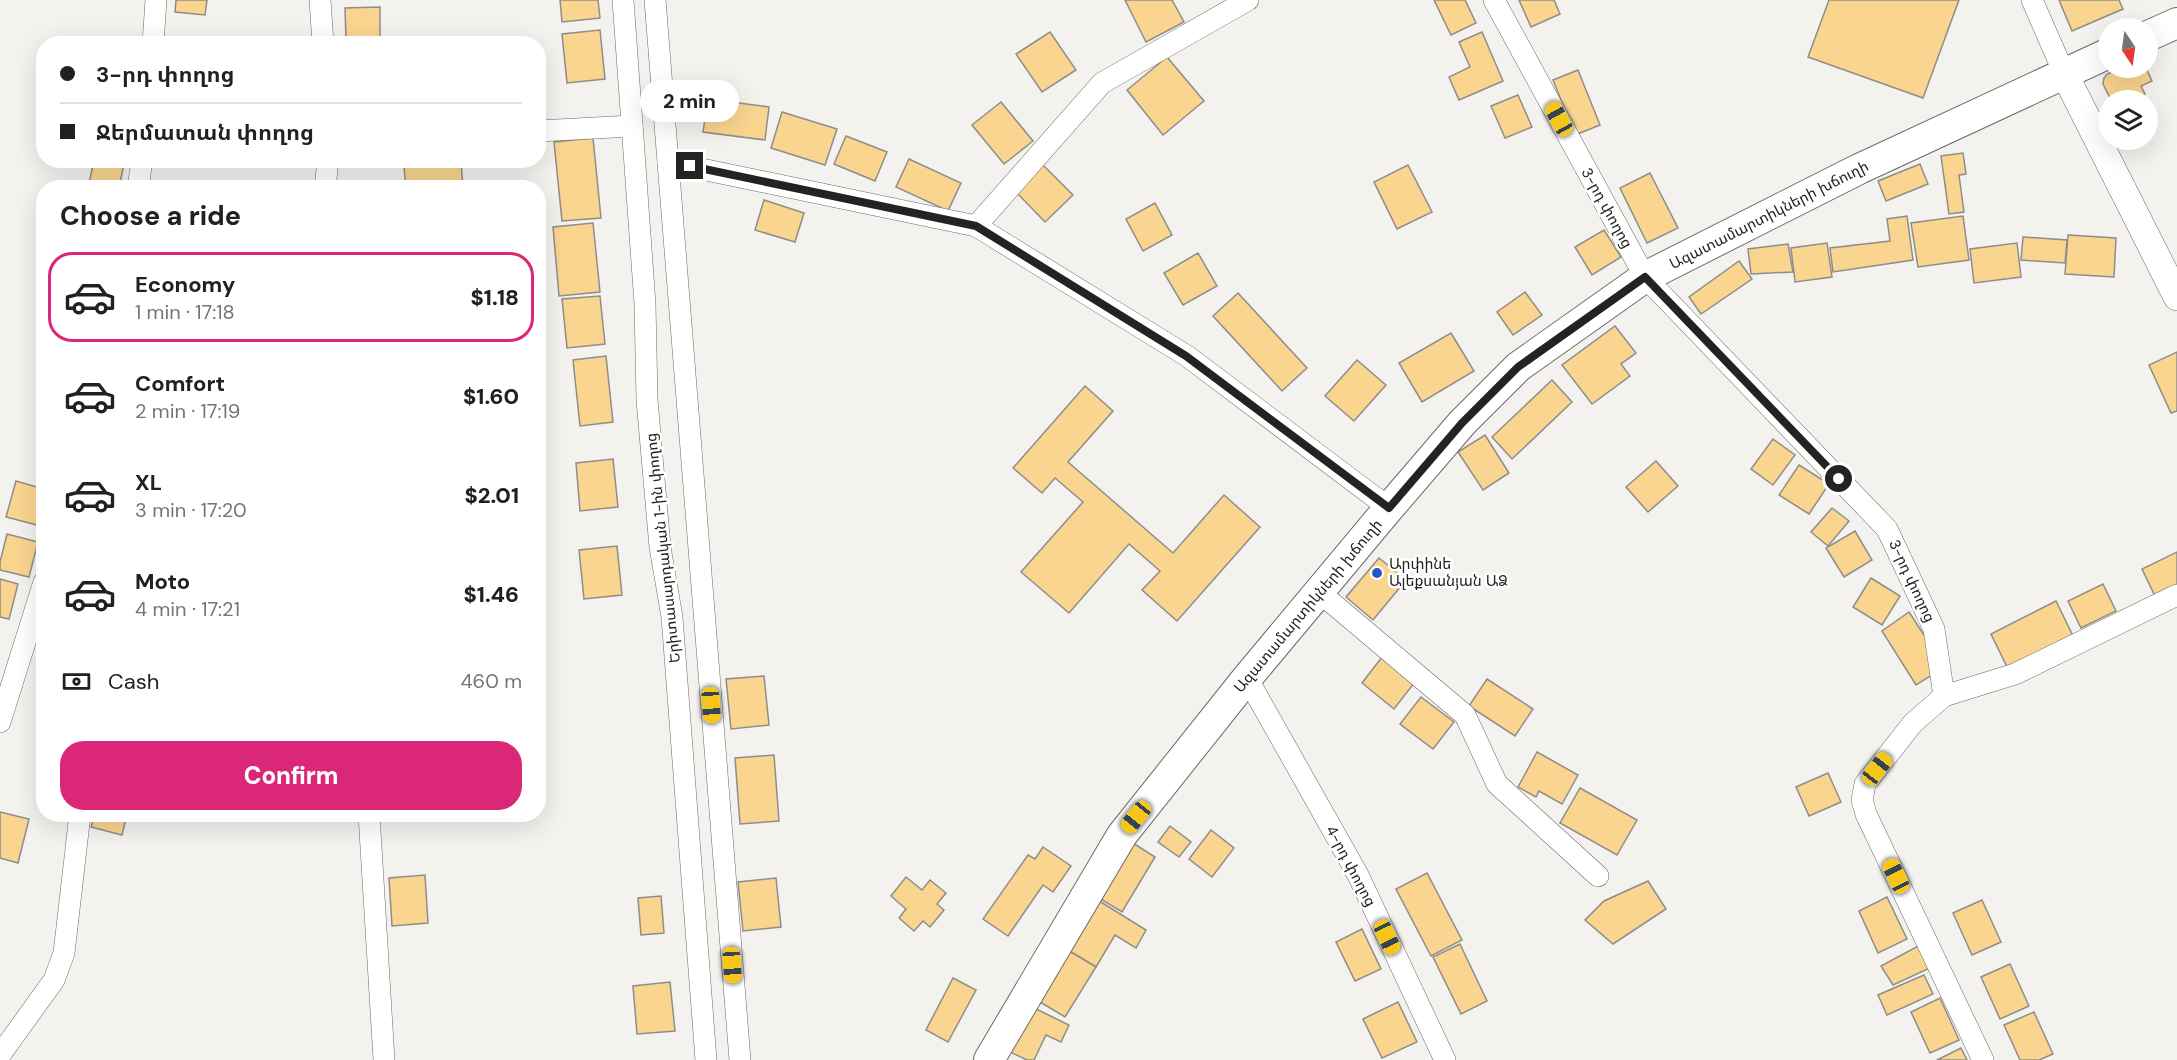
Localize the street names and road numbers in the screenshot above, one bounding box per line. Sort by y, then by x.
street label: Ազատամարտիկների խճուղի [1666,156,1872,274]
street label: 3-րդ փողոց [1577,164,1637,252]
street label: Երիտասարդական 1-ին փողոց [641,432,685,664]
street label: Ազատամարտիկների խճուղի [1229,515,1387,697]
street label: 3-րդ փողոց [1884,536,1940,626]
street label: 4-րդ փողոց [1321,822,1381,910]

